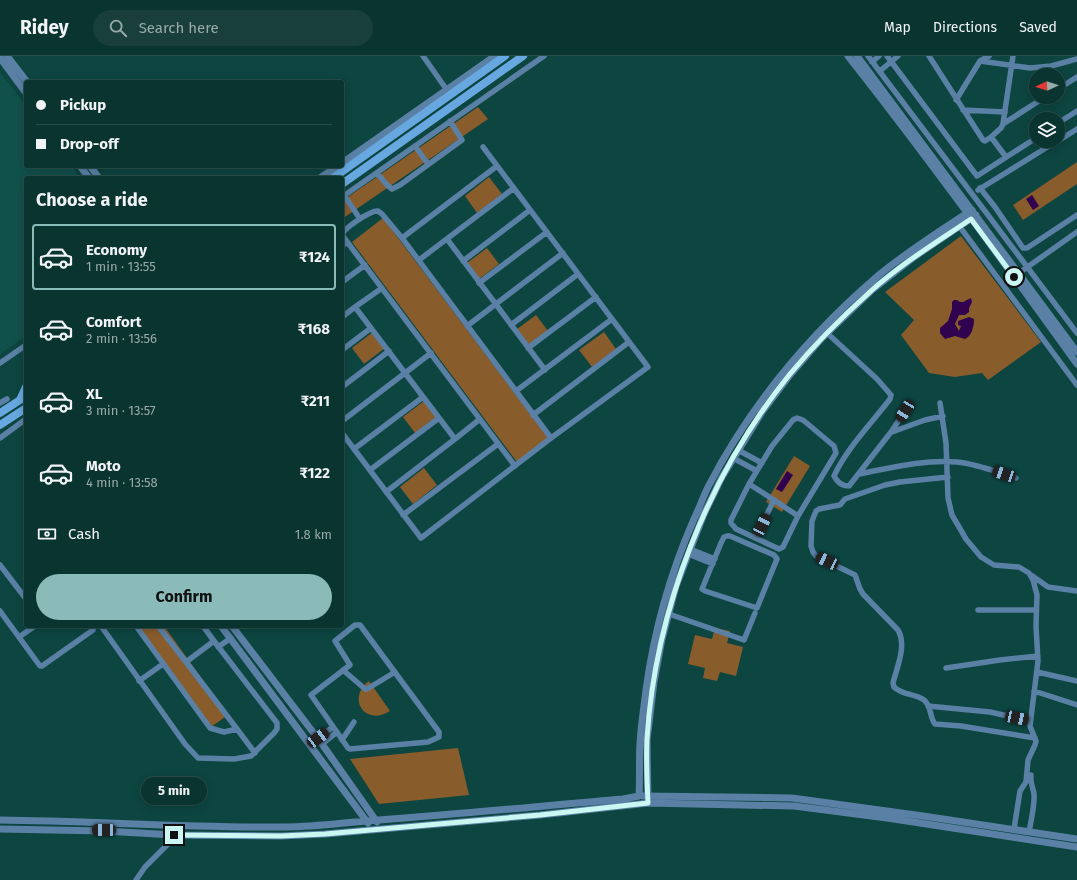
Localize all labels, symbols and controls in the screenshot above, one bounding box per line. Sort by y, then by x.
search box [93,10,373,46]
text: Ridey [20,16,69,39]
icon: search [107,17,129,39]
text: Search here [139,19,219,37]
text: Map [884,19,911,36]
text: Directions [933,19,997,36]
text: Saved [1019,19,1057,36]
north arrow [1029,68,1065,104]
map controls [1029,68,1065,148]
text: Pickup [60,96,106,114]
button: layers [1029,112,1065,148]
text: Drop-off [60,135,119,153]
text: Choose a ride [36,189,148,211]
icon: car [38,239,74,275]
text: Economy [86,241,147,259]
text: ₹124 [299,248,330,266]
text: 1 min · 13:55 [86,259,156,274]
route start [1005,268,1023,286]
icon: car [38,311,74,347]
text: Comfort [86,313,142,331]
text: ₹168 [298,320,330,338]
text: 2 min · 13:56 [86,331,157,346]
icon: car [38,383,74,419]
text: XL [86,385,102,403]
text: ₹211 [301,392,330,410]
car [894,398,916,424]
text: 3 min · 13:57 [86,403,156,418]
icon: car [38,455,74,491]
text: Moto [86,457,121,475]
text: ₹122 [299,464,330,482]
car [991,465,1017,483]
text: 4 min · 13:58 [86,475,158,490]
car [751,512,773,538]
icon: cash [36,523,58,545]
text: Cash [68,525,100,543]
text: 1.8 km [295,527,332,542]
car [814,550,840,572]
button: Confirm [36,574,332,620]
car [1004,710,1030,726]
car [305,726,331,750]
callout: 5 min [141,777,207,805]
text: 5 min [158,783,190,798]
car [92,824,116,836]
route end [165,826,183,844]

